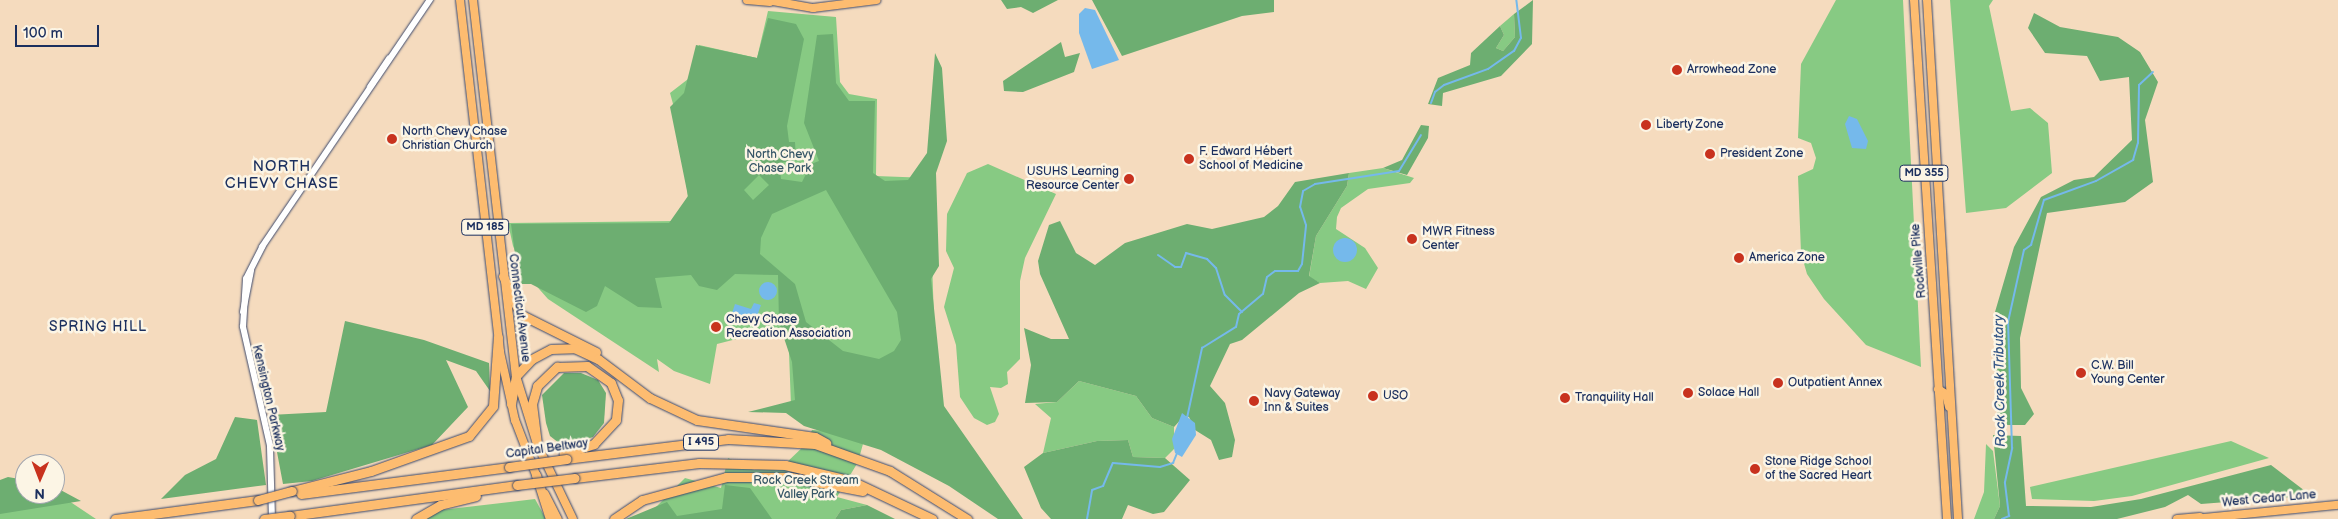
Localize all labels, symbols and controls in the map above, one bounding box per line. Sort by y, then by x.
scale bar [18,15,101,47]
text: 100 m [23,24,63,43]
place label: Arrowhead Zone [1687,63,1776,77]
marker: Arrowhead Zone [1671,64,1683,76]
place label: Liberty Zone [1656,118,1724,132]
marker: Liberty Zone [1640,119,1652,131]
place label: North Chevy Chase Christian Church [402,125,508,153]
marker: North Chevy Chase Christian Church [386,133,398,145]
place label: F. Edward Hébert School of Medicine [1199,145,1303,173]
place label: President Zone [1720,147,1803,161]
park label: North Chevy Chase Park [746,148,814,176]
marker: President Zone [1704,148,1716,160]
marker: F. Edward Hébert School of Medicine [1183,153,1195,165]
district label: NORTH CHEVY CHASE [223,157,341,192]
road number: MD 355 [1899,164,1949,182]
place label: USUHS Learning Resource Center [1026,165,1119,193]
marker: USUHS Learning Resource Center [1123,173,1135,185]
road number: MD 185 [460,218,510,236]
street label: Rockville Pike [1909,223,1929,299]
place label: MWR Fitness Center [1422,225,1495,253]
marker: MWR Fitness Center [1406,233,1418,245]
place label: America Zone [1749,251,1825,265]
marker: America Zone [1733,252,1745,264]
street label: Connecticut Avenue [505,253,533,363]
place label: Chevy Chase Recreation Association [726,313,851,341]
water label: Rock Creek Tributary [1990,314,2010,448]
district label: SPRING HILL [48,319,148,335]
marker: Chevy Chase Recreation Association [710,321,722,333]
street label: Kensington Parkway [249,344,287,452]
place label: C.W. Bill Young Center [2091,359,2164,387]
marker: C.W. Bill Young Center [2075,367,2087,379]
place label: Outpatient Annex [1788,376,1882,390]
marker: Outpatient Annex [1772,377,1784,389]
place label: Solace Hall [1698,386,1759,400]
place label: Navy Gateway Inn & Suites [1264,387,1341,415]
marker: Solace Hall [1682,387,1694,399]
place label: USO [1383,389,1408,403]
marker: USO [1367,390,1379,402]
place label: Tranquility Hall [1575,391,1655,405]
marker: Tranquility Hall [1559,392,1571,404]
marker: Navy Gateway Inn & Suites [1248,395,1260,407]
road number: I 495 [682,434,720,451]
street label: Capital Beltway [505,436,589,462]
north arrow [15,454,65,504]
place label: Stone Ridge School of the Sacred Heart [1765,455,1872,483]
marker: Stone Ridge School of the Sacred Heart [1749,463,1761,475]
park label: Rock Creek Stream Valley Park [753,474,859,502]
text: N [34,485,45,502]
street label: West Cedar Lane [2221,488,2317,510]

